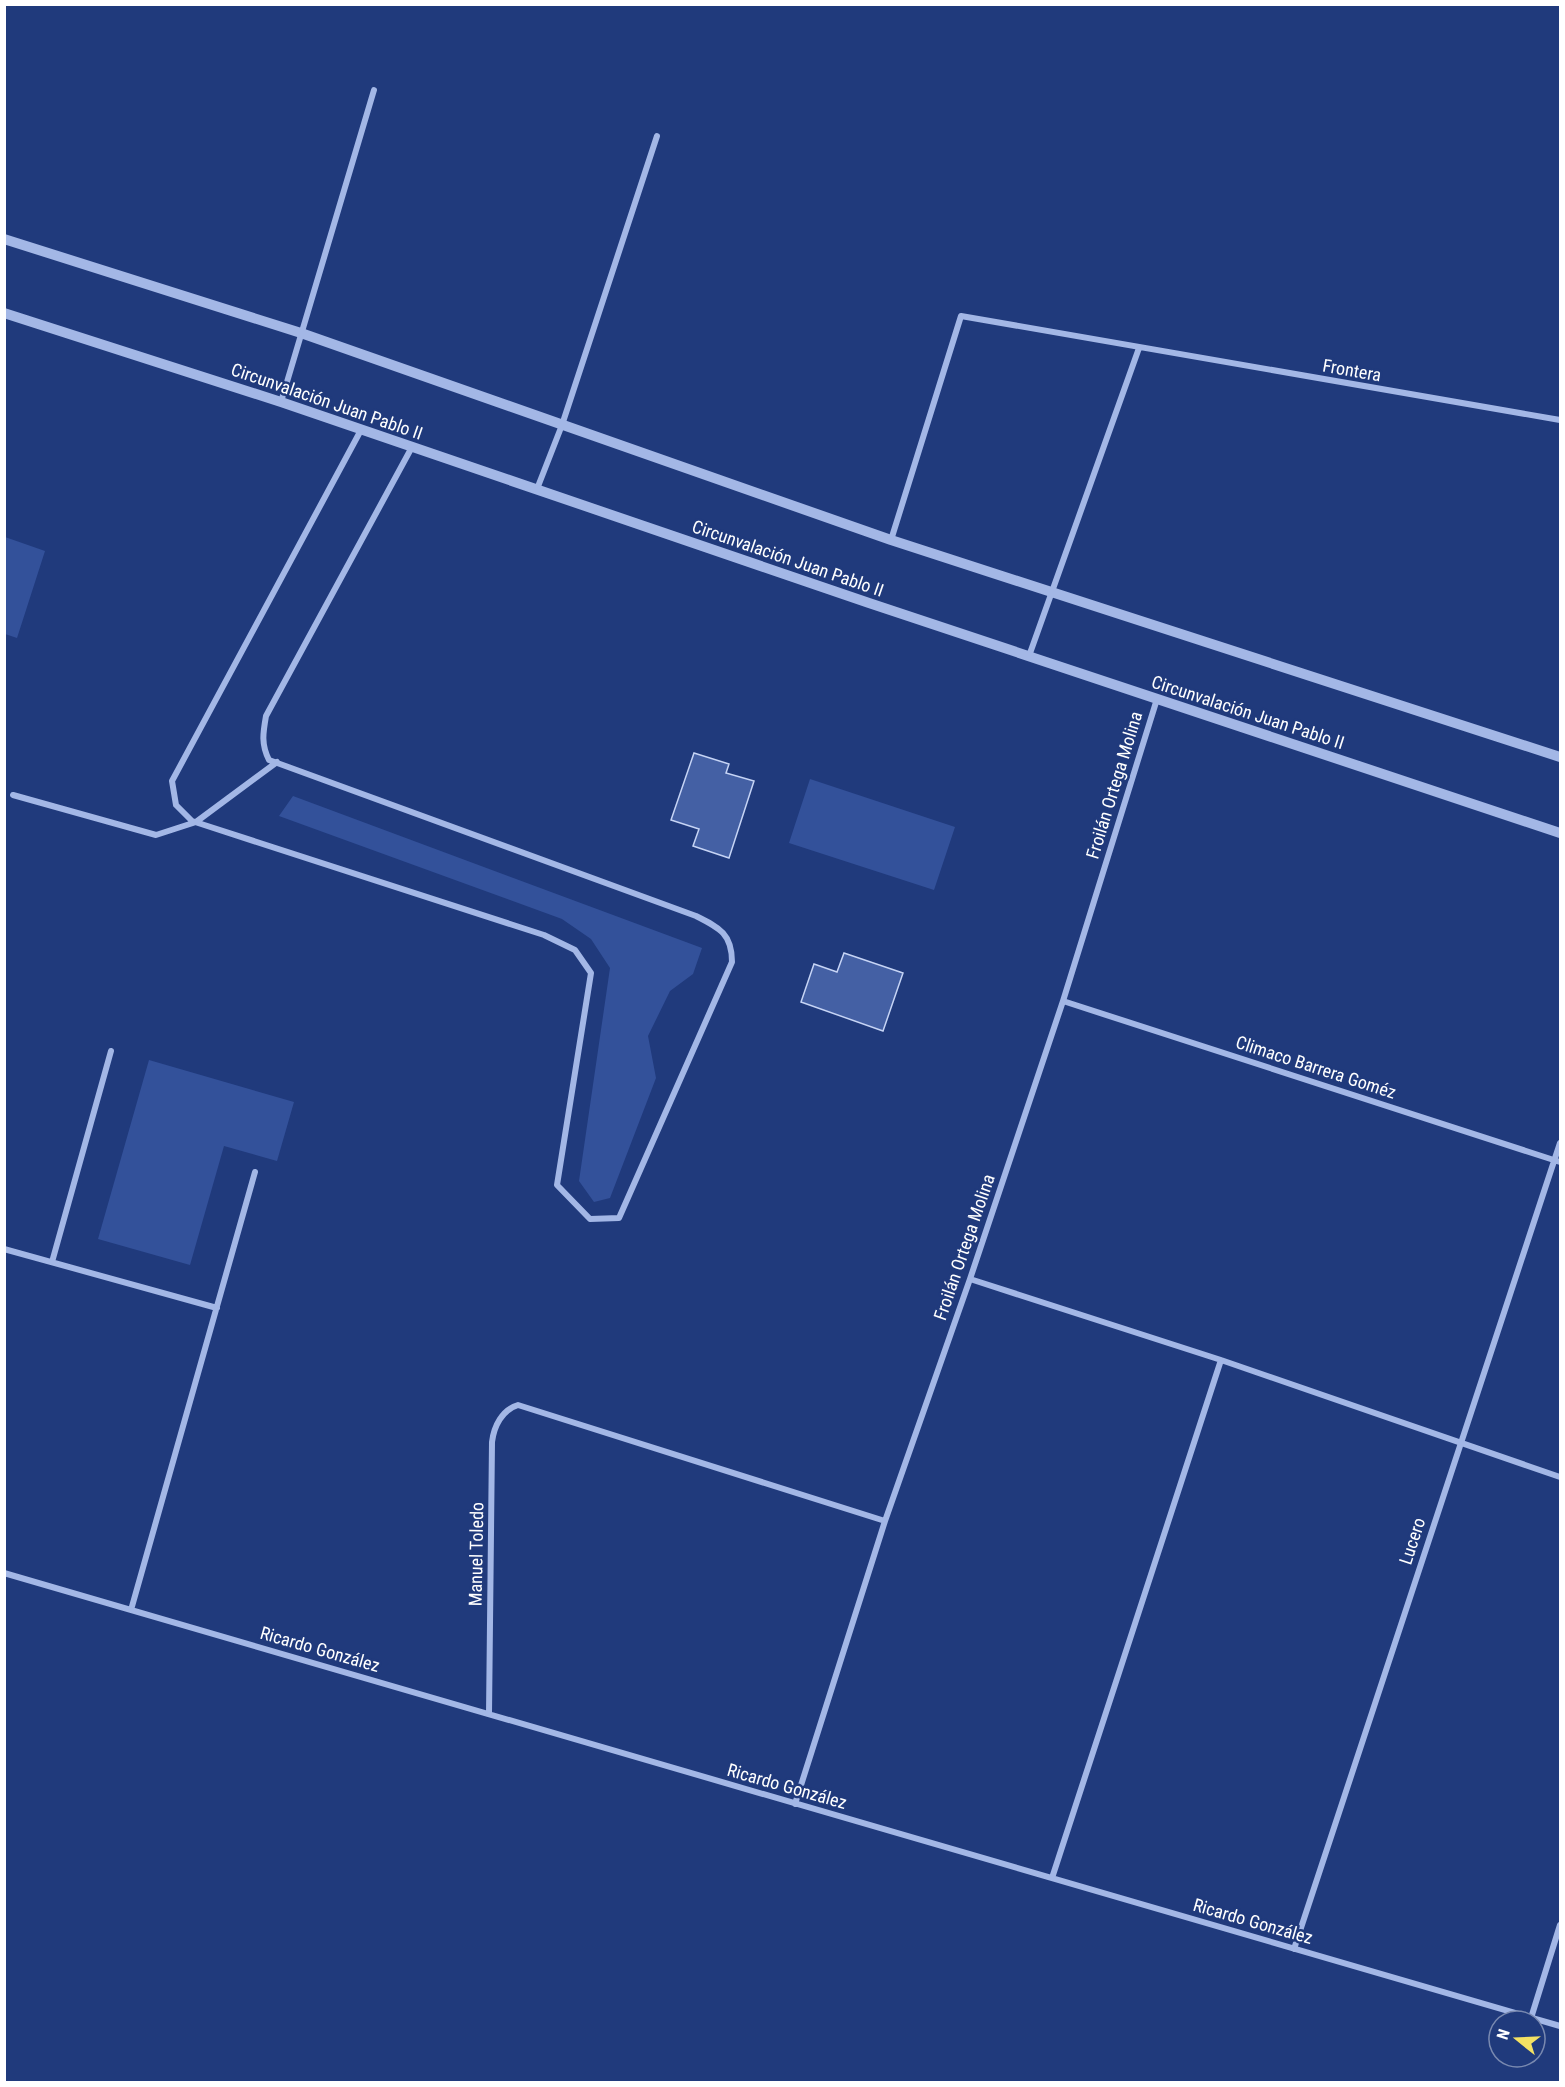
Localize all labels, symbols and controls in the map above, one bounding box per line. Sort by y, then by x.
street label: Frontera [1321,355,1383,385]
street label: Circunvalación Juan Pablo II [228,358,426,444]
street label: Circunvalación Juan Pablo II [689,515,887,601]
street label: Circunvalación Juan Pablo II [1149,671,1347,753]
street label: Froilán Ortega Molina [1082,709,1146,861]
street label: Climaco Barrera Goméz [1233,1031,1399,1103]
street label: Froilán Ortega Molina [929,1171,999,1323]
street label: Manuel Toledo [465,1502,487,1606]
street label: Lucero [1395,1515,1429,1567]
street label: Ricardo González [258,1622,382,1676]
street label: Ricardo González [725,1759,849,1813]
street label: Ricardo González [1191,1894,1315,1948]
north arrow [1487,2009,1547,2069]
text: N [1493,2027,1514,2042]

